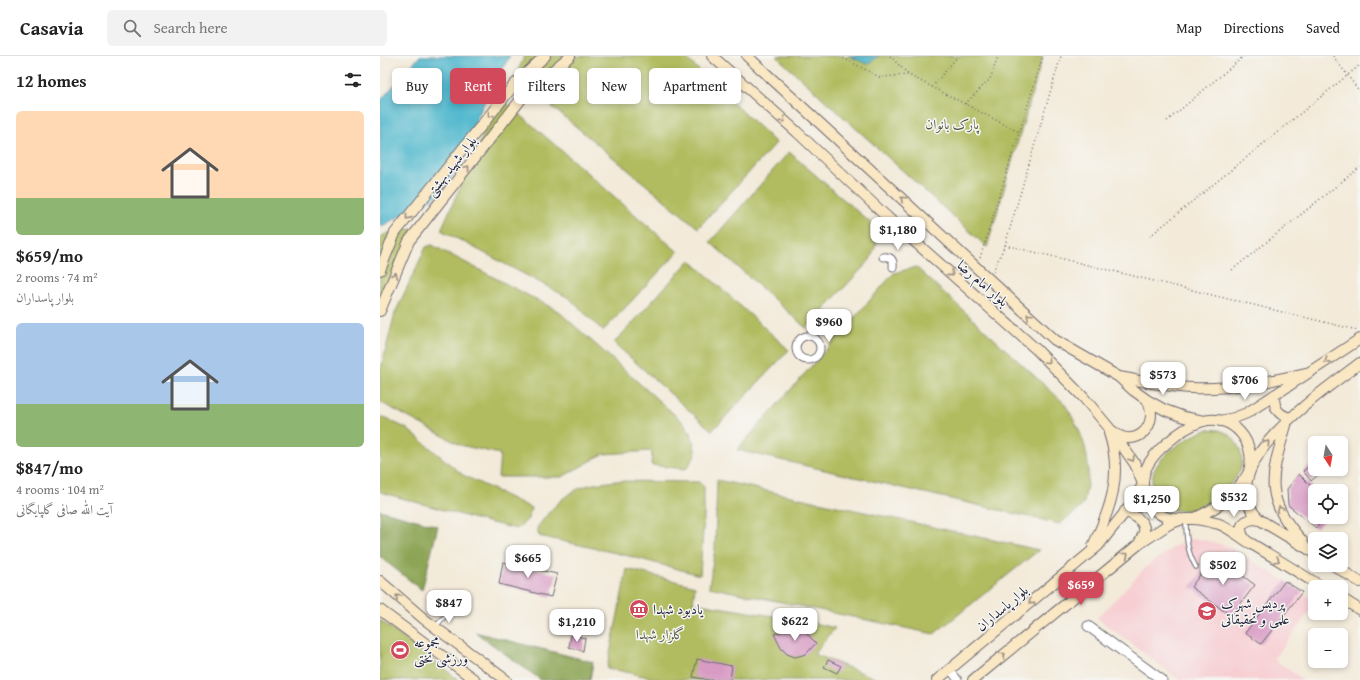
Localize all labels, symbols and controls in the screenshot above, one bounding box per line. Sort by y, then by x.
search box [107,10,387,46]
text: Casavia [20,14,83,42]
icon: search [121,17,143,39]
text: Search here [153,17,228,38]
text: Map [1176,18,1202,38]
text: Directions [1224,18,1284,38]
text: Saved [1306,18,1340,38]
text: 12 homes [16,68,87,93]
chip: Buy [392,68,442,104]
chip: Rent [450,68,506,104]
chip: Filters [514,68,579,104]
chip: New [587,68,641,104]
chip: Apartment [649,68,741,104]
icon: filters [342,69,364,91]
one-way arrow [487,111,494,118]
park label: پارک بانوان [925,114,980,135]
one-way arrow [778,115,786,122]
street label: بلوار شهید بهشتی [421,131,481,201]
icon: home [154,137,226,209]
one-way arrow [462,166,469,173]
one-way arrow [900,197,908,204]
one-way arrow [406,212,413,219]
pin: $1,180 [865,217,931,251]
text: $1,180 [879,220,917,239]
text: $659/mo [16,243,83,268]
street label: بلوار امام رضا [951,255,1013,313]
text: 2 rooms · 74 m² [16,268,98,287]
one-way arrow [946,269,954,276]
one-way arrow [390,272,398,279]
text: بلوار پاسداران [16,288,74,307]
pin: $960 [805,309,853,343]
text: $960 [816,312,842,331]
one-way arrow [1026,313,1034,321]
icon: home [154,349,226,421]
one-way arrow [1043,356,1050,363]
one-way arrow [1325,356,1332,363]
pin: $573 [1139,362,1187,396]
text: $573 [1150,365,1176,384]
pin: $706 [1221,367,1269,401]
text: $706 [1232,370,1258,389]
north arrow [1308,436,1348,476]
map controls [1308,436,1348,668]
one-way arrow [1262,441,1269,448]
text: $847/mo [16,455,83,480]
one-way arrow [1127,455,1134,462]
text: 4 rooms · 104 m² [16,480,104,499]
pin: $532 [1210,484,1258,518]
button: locate [1308,484,1348,524]
pin: $1,250 [1119,486,1185,520]
text: $532 [1221,487,1247,506]
text: $1,250 [1133,489,1171,508]
text: آیت الله صافی گلپایگانی [16,500,113,519]
one-way arrow [1276,505,1284,512]
button: layers [1308,532,1348,572]
pin: $665 [504,545,552,579]
text: $665 [515,548,541,567]
pin: $502 [1199,552,1247,586]
one-way arrow [1121,553,1128,560]
text: $502 [1210,555,1236,574]
one-way arrow [1273,555,1280,562]
pin: $659 [1057,572,1105,606]
text: $659 [1068,575,1094,594]
street label: بلوار پاسداران [972,580,1033,637]
button: + [1308,580,1348,620]
pin: $847 [425,590,473,624]
text: $847 [436,593,462,612]
place label: پردیس شهرک علمی و تحقیقاتی [1221,593,1289,629]
one-way arrow [395,594,402,601]
museum icon: یادبود شهدا [628,598,650,620]
one-way arrow [1028,598,1035,605]
place label: یادبود شهدا [653,599,704,619]
school or university icon: پردیس شهرک علمی و تحقیقاتی [1196,600,1218,622]
pin: $622 [771,608,819,642]
pin: $1,210 [544,609,610,643]
text: $622 [782,611,808,630]
text: $1,210 [558,612,596,631]
park label: گلزار شهدا [636,624,684,644]
button: − [1308,628,1348,668]
place label: مجموعه ورزشی تختی [414,632,468,668]
sports icon: مجموعه ورزشی تختی [389,639,411,661]
one-way arrow [999,653,1006,660]

